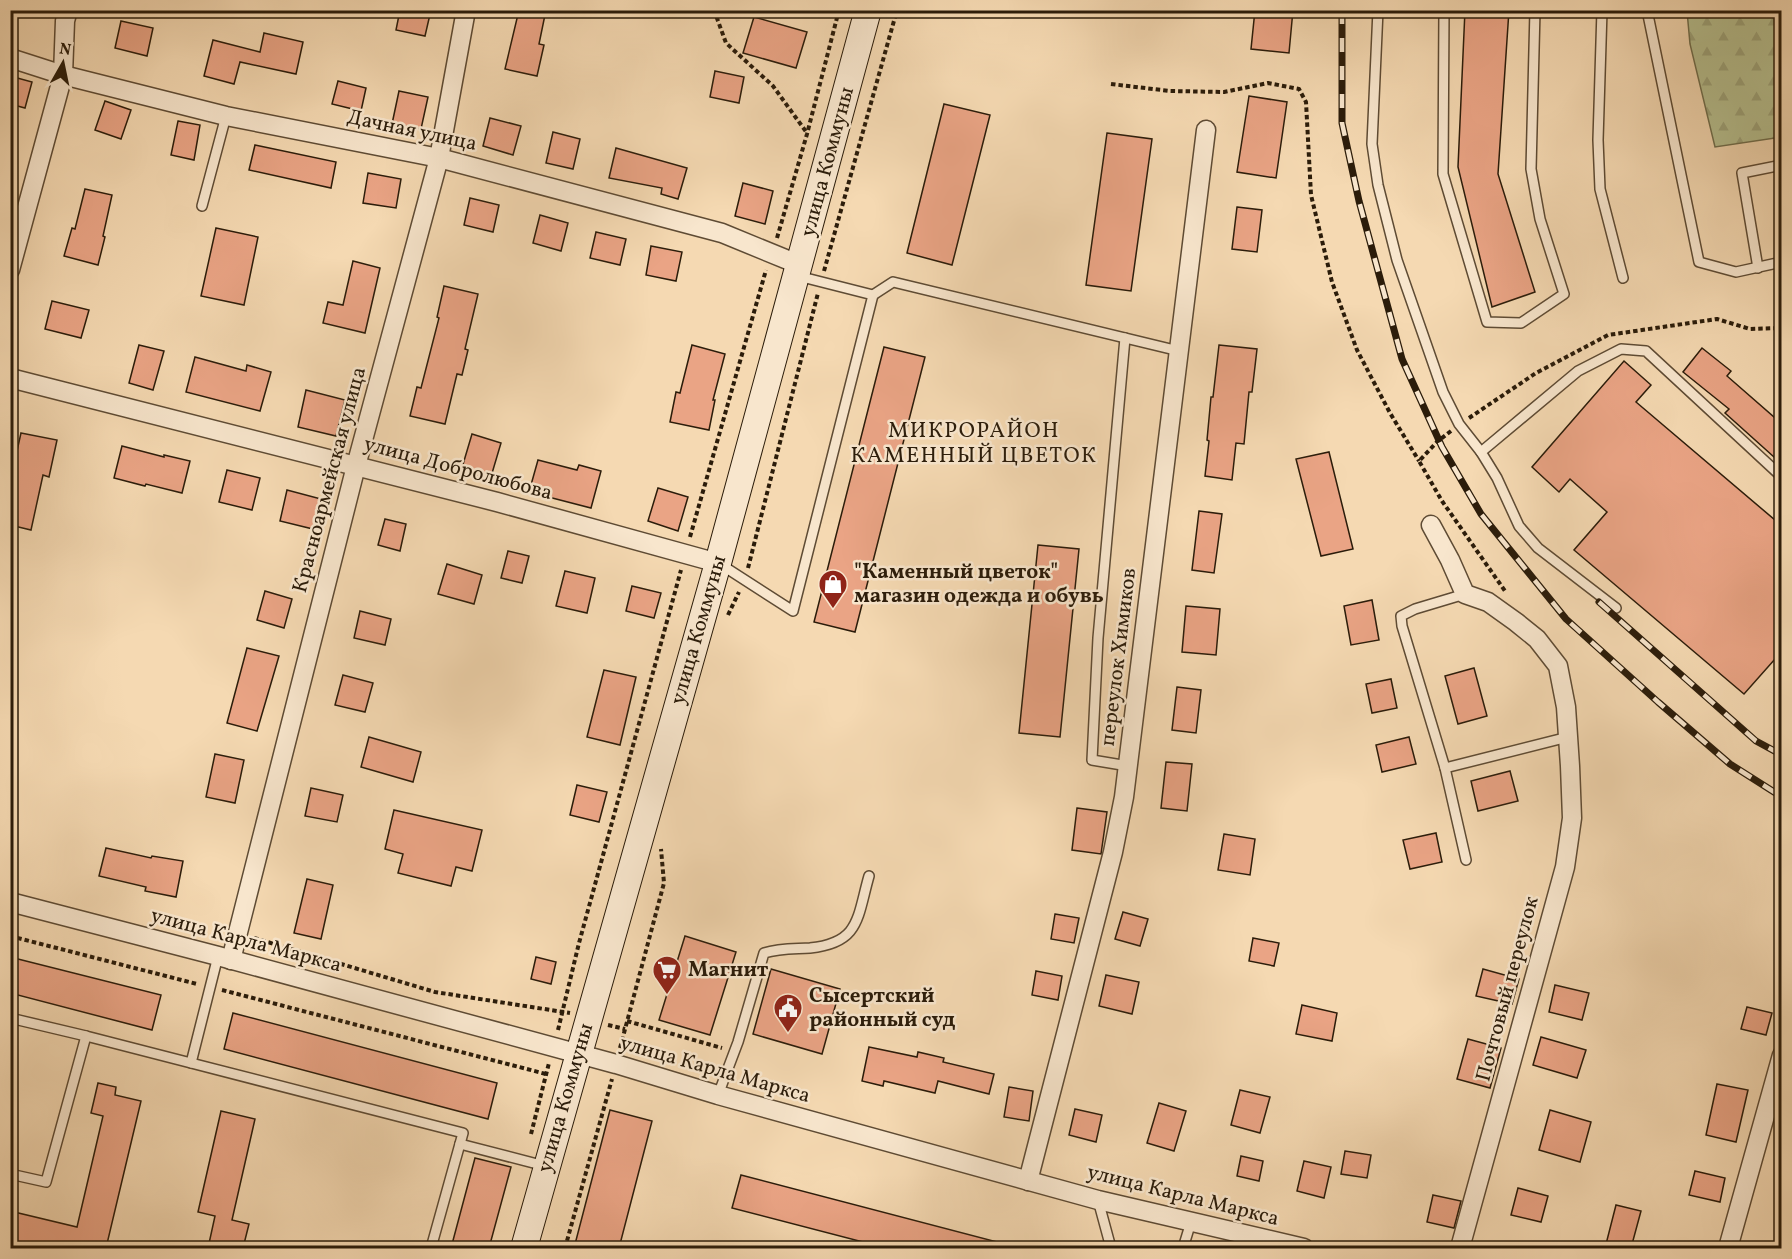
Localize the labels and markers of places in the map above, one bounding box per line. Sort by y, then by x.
place label: "Каменный цветок" магазин одежда и обувь [854,558,1104,611]
shop icon: "Каменный цветок" магазин одежда и обувь [817,568,849,610]
supermarket icon: Магнит [651,954,683,996]
place label: Магнит [688,956,769,985]
place label: Сысертский районный суд [809,982,955,1035]
public building icon: Сысертский районный суд [772,992,804,1034]

